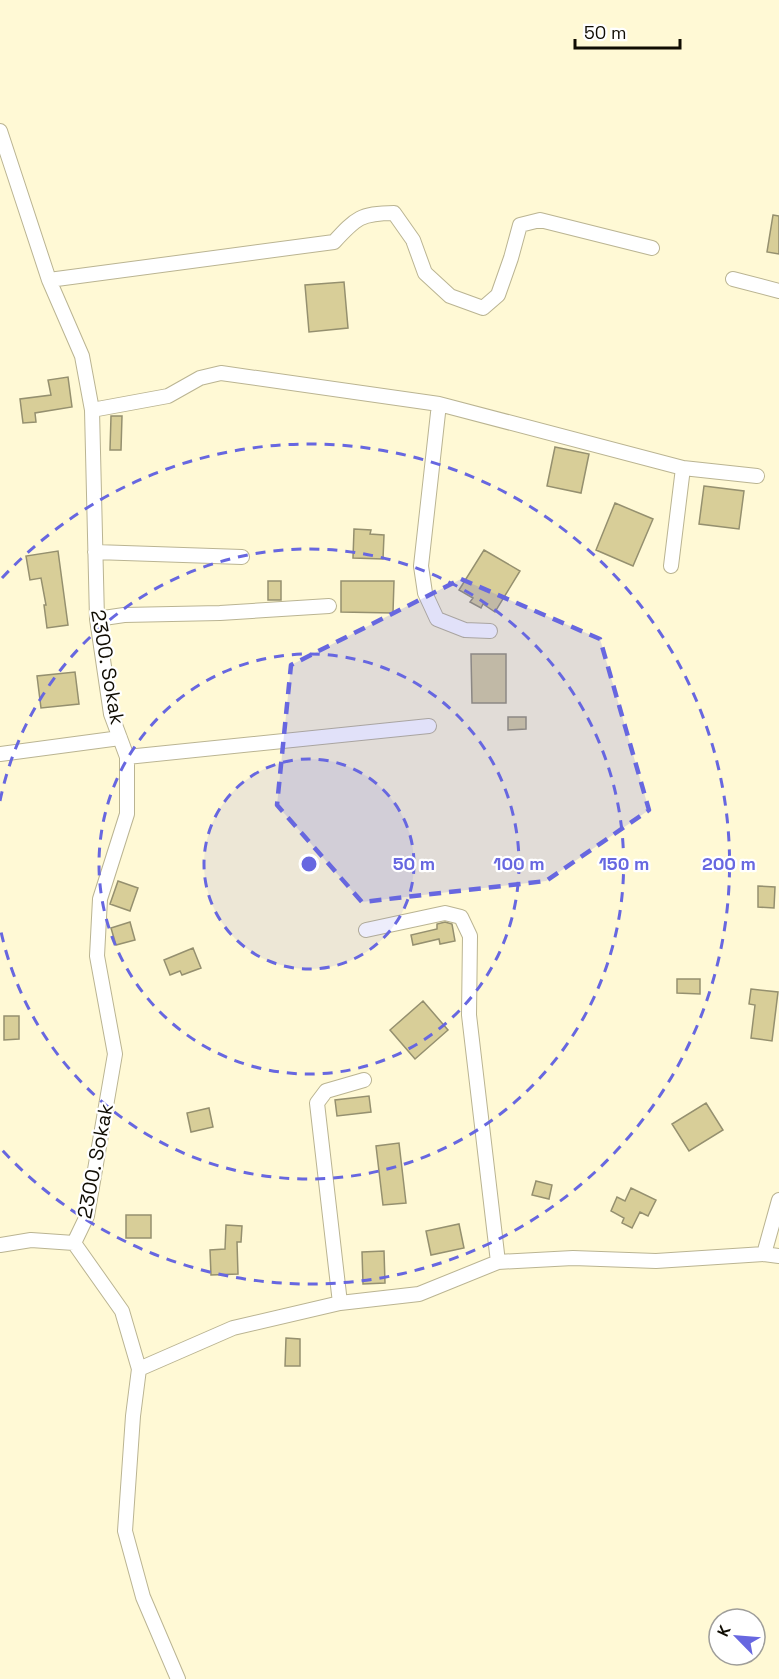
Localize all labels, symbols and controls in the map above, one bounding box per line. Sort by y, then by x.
scale bar [575,12,680,50]
text: 50 m [584,21,626,44]
street label: 2300. Sokak [85,607,131,727]
text: 50 m [393,852,435,875]
text: 100 m [493,852,545,875]
text: 150 m [599,852,649,875]
text: 200 m [702,852,756,875]
centre of rings [299,854,319,874]
street label: 2300. Sokak [71,1101,119,1221]
north arrow [707,1607,767,1667]
text: K [712,1622,735,1640]

